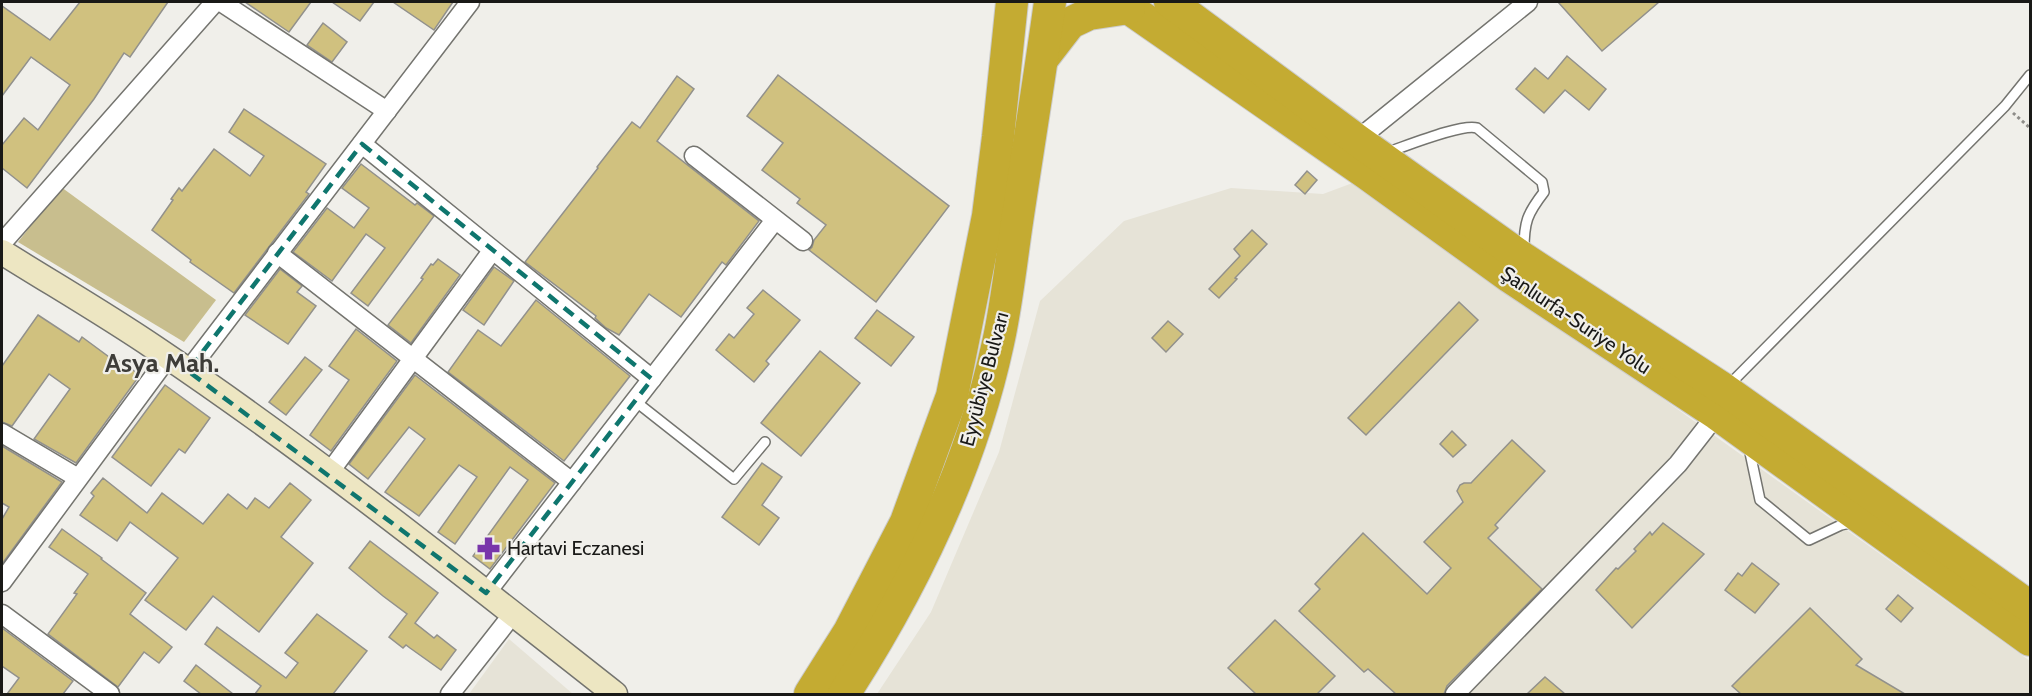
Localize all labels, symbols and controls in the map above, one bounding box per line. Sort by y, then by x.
street label: Şanlıurfa-Suriye Yolu [1496,261,1656,379]
street label: Eyyübiye Bulvarı [955,309,1013,449]
district label: Asya Mah. [105,347,219,379]
pharmacy icon: Hartavi Eczanesi [476,535,502,561]
place label: Hartavi Eczanesi [507,536,644,560]

